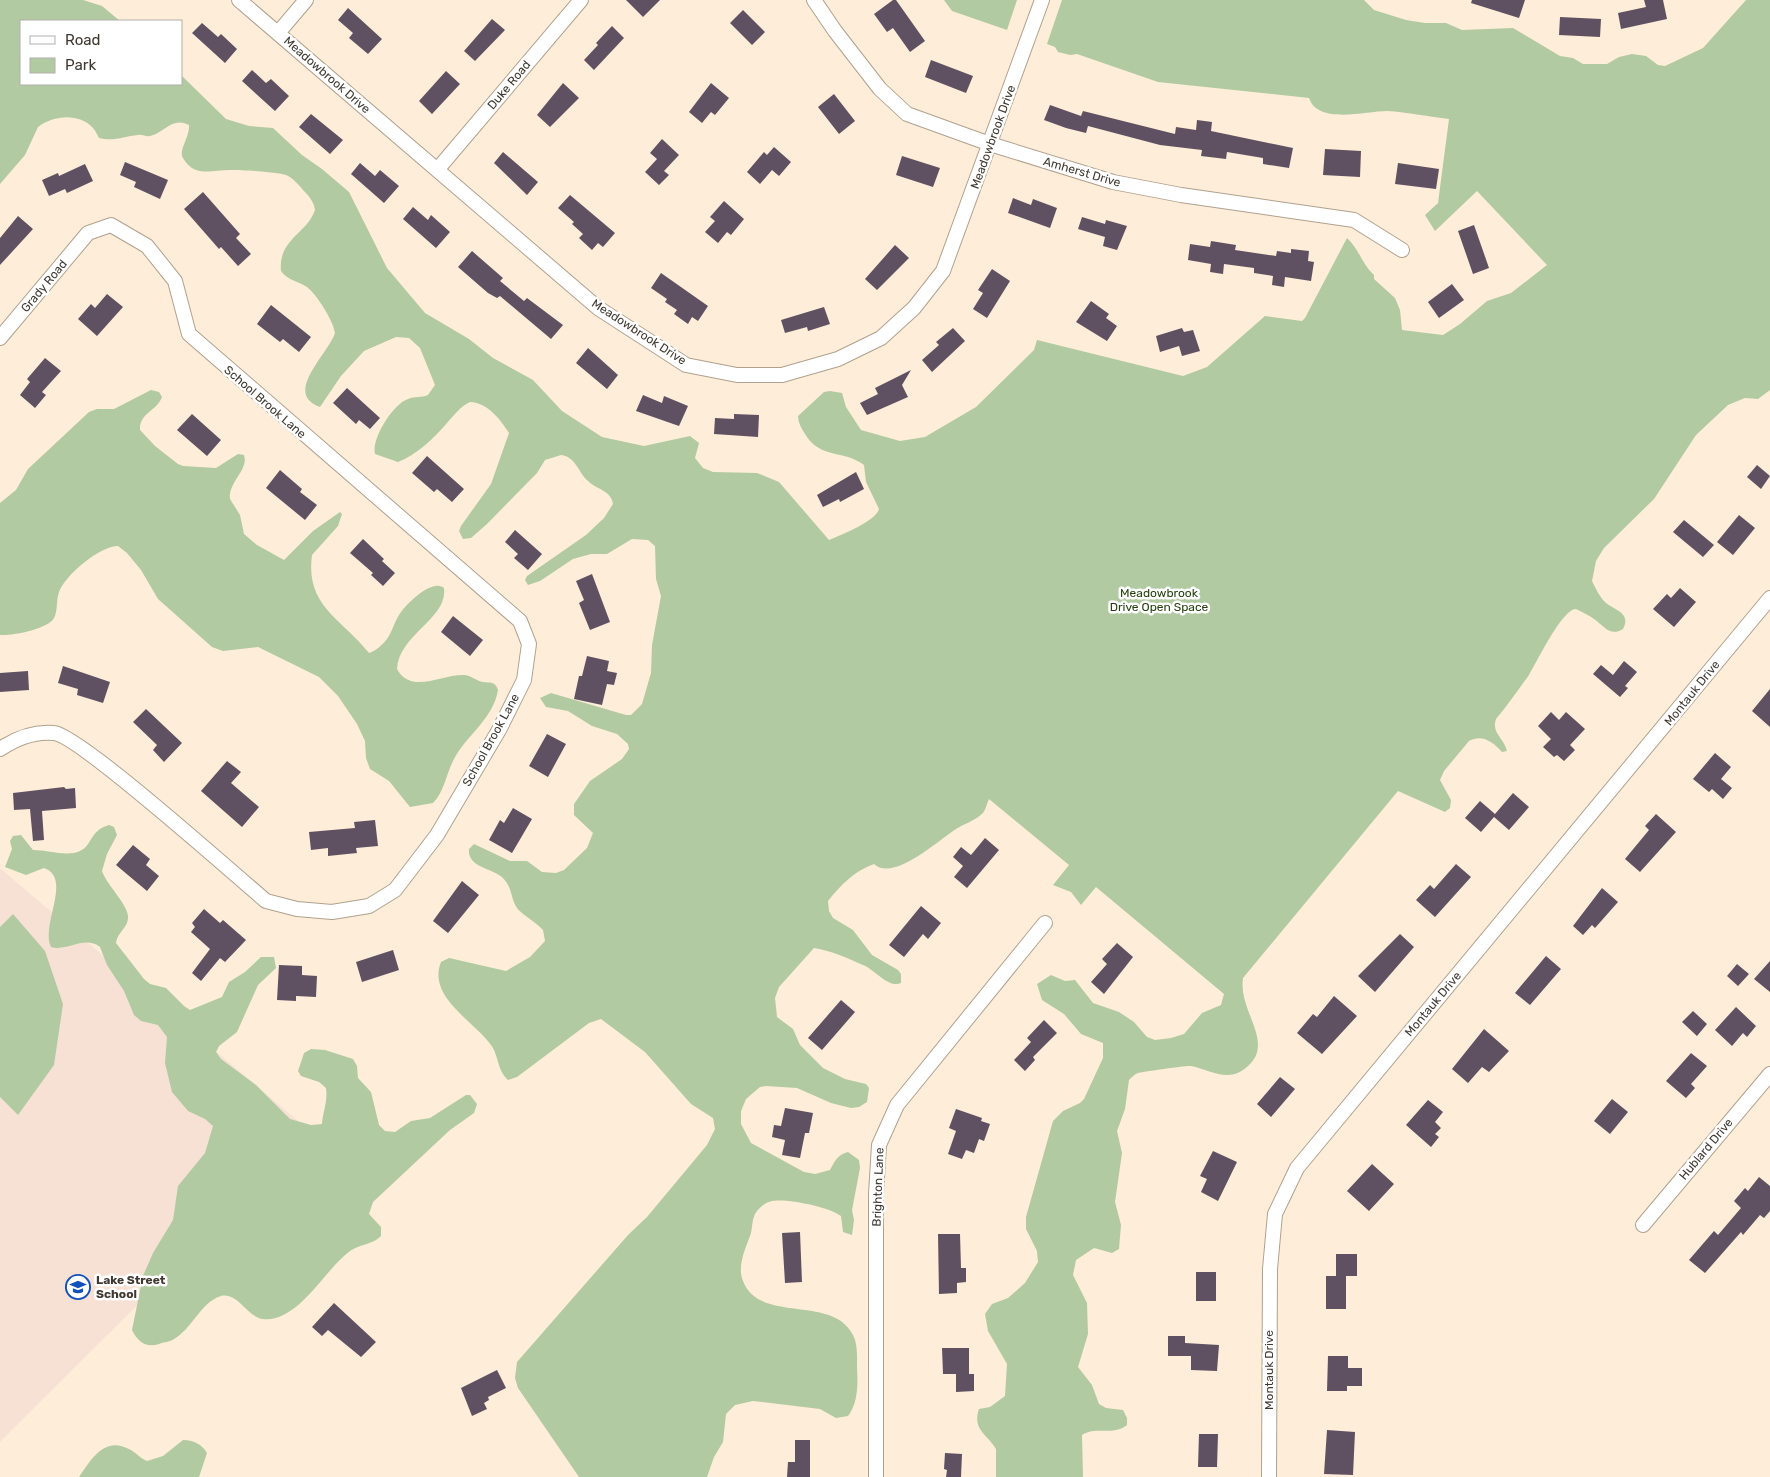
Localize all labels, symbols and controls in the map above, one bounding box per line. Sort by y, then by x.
legend [20,20,182,85]
text: Road [65,31,101,49]
street label: Meadowbrook Drive [281,34,373,116]
text: Park [65,56,96,74]
street label: Duke Road [485,58,533,112]
street label: Meadowbrook Drive [968,83,1018,191]
street label: Amherst Drive [1042,154,1123,190]
street label: Grady Road [18,257,70,315]
street label: Meadowbrook Drive [589,296,689,368]
street label: School Brook Lane [221,363,309,441]
park label: Meadowbrook Drive Open Space [1110,586,1209,614]
street label: Montauk Drive [1661,657,1723,729]
street label: School Brook Lane [460,691,522,789]
street label: Montauk Drive [1402,969,1464,1039]
street label: Hublard Drive [1676,1115,1736,1183]
street label: Brighton Lane [870,1147,886,1227]
place label: Lake Street School [96,1273,166,1301]
school or university icon: Lake Street School [65,1274,91,1300]
street label: Montauk Drive [1262,1330,1276,1410]

